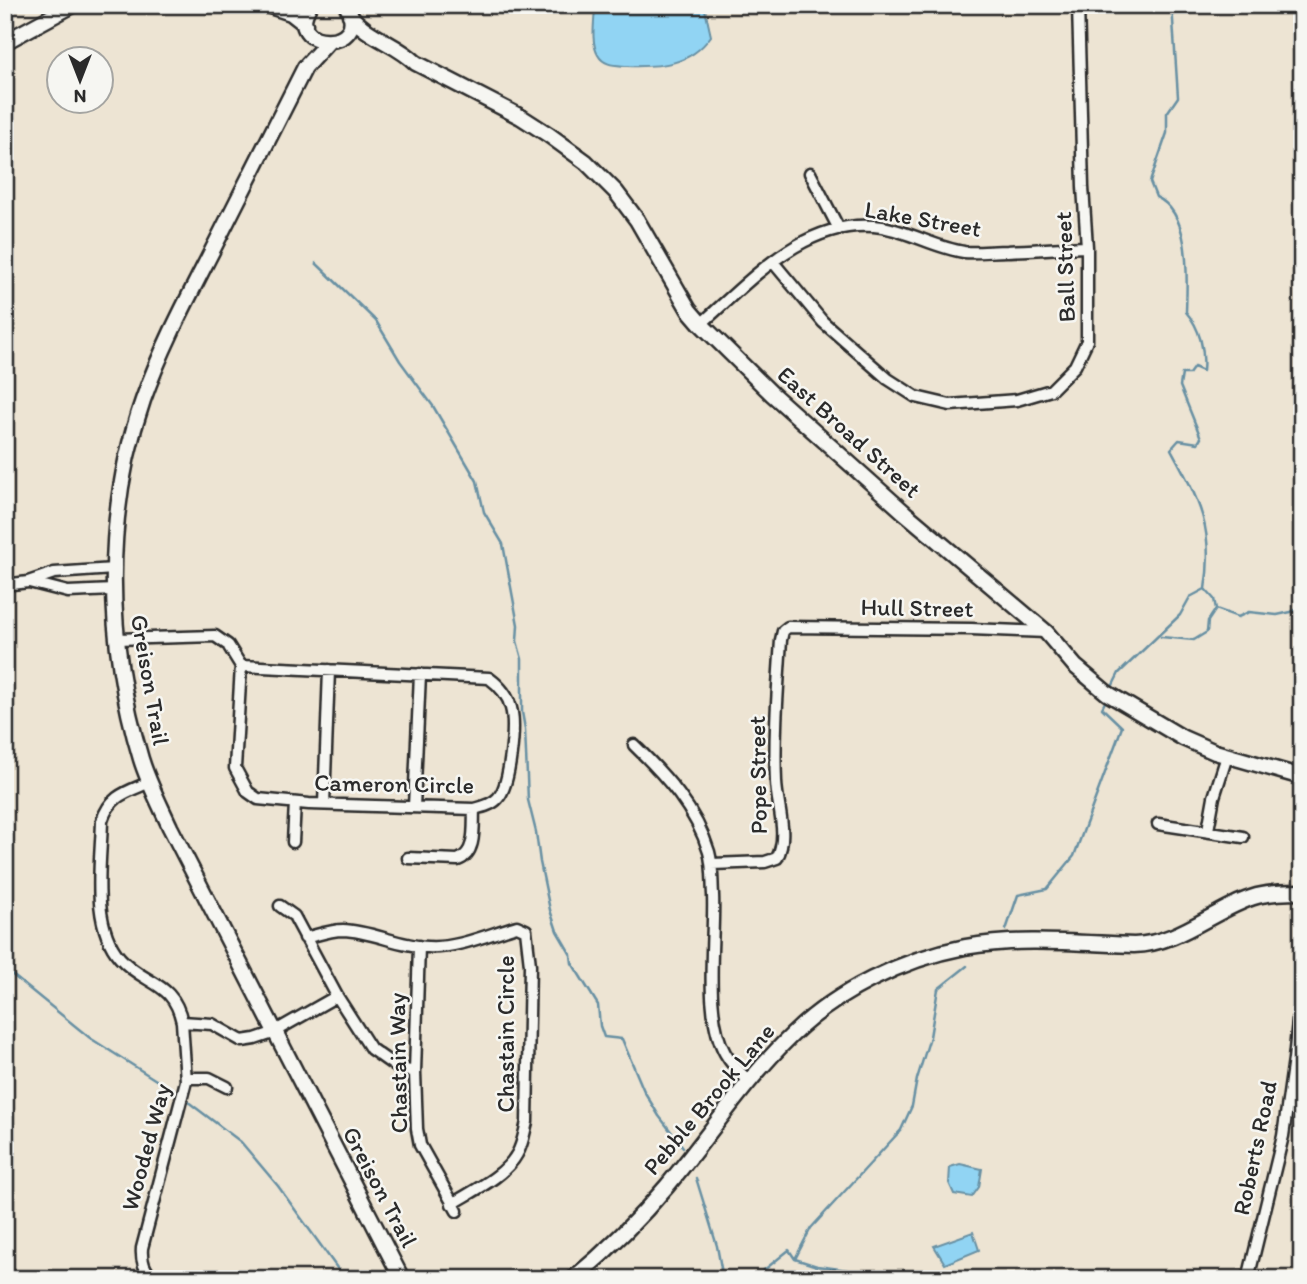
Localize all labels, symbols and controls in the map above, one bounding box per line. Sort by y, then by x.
north arrow [46,46,116,116]
text: N [74,85,86,108]
street label: Lake Street [863,194,984,243]
street label: Ball Street [1048,211,1081,323]
street label: East Broad Street [772,360,927,504]
street label: Hull Street [860,592,974,623]
street label: Greison Trail [125,612,176,748]
street label: Pope Street [742,715,773,835]
street label: Cameron Circle [314,768,474,799]
street label: Chastain Circle [491,955,520,1113]
street label: Chastain Way [382,992,413,1134]
street label: Pebble Brook Lane [637,1017,781,1180]
street label: Roberts Road [1226,1078,1283,1218]
street label: Wooded Way [115,1079,177,1214]
street label: Greison Trail [337,1122,424,1252]

